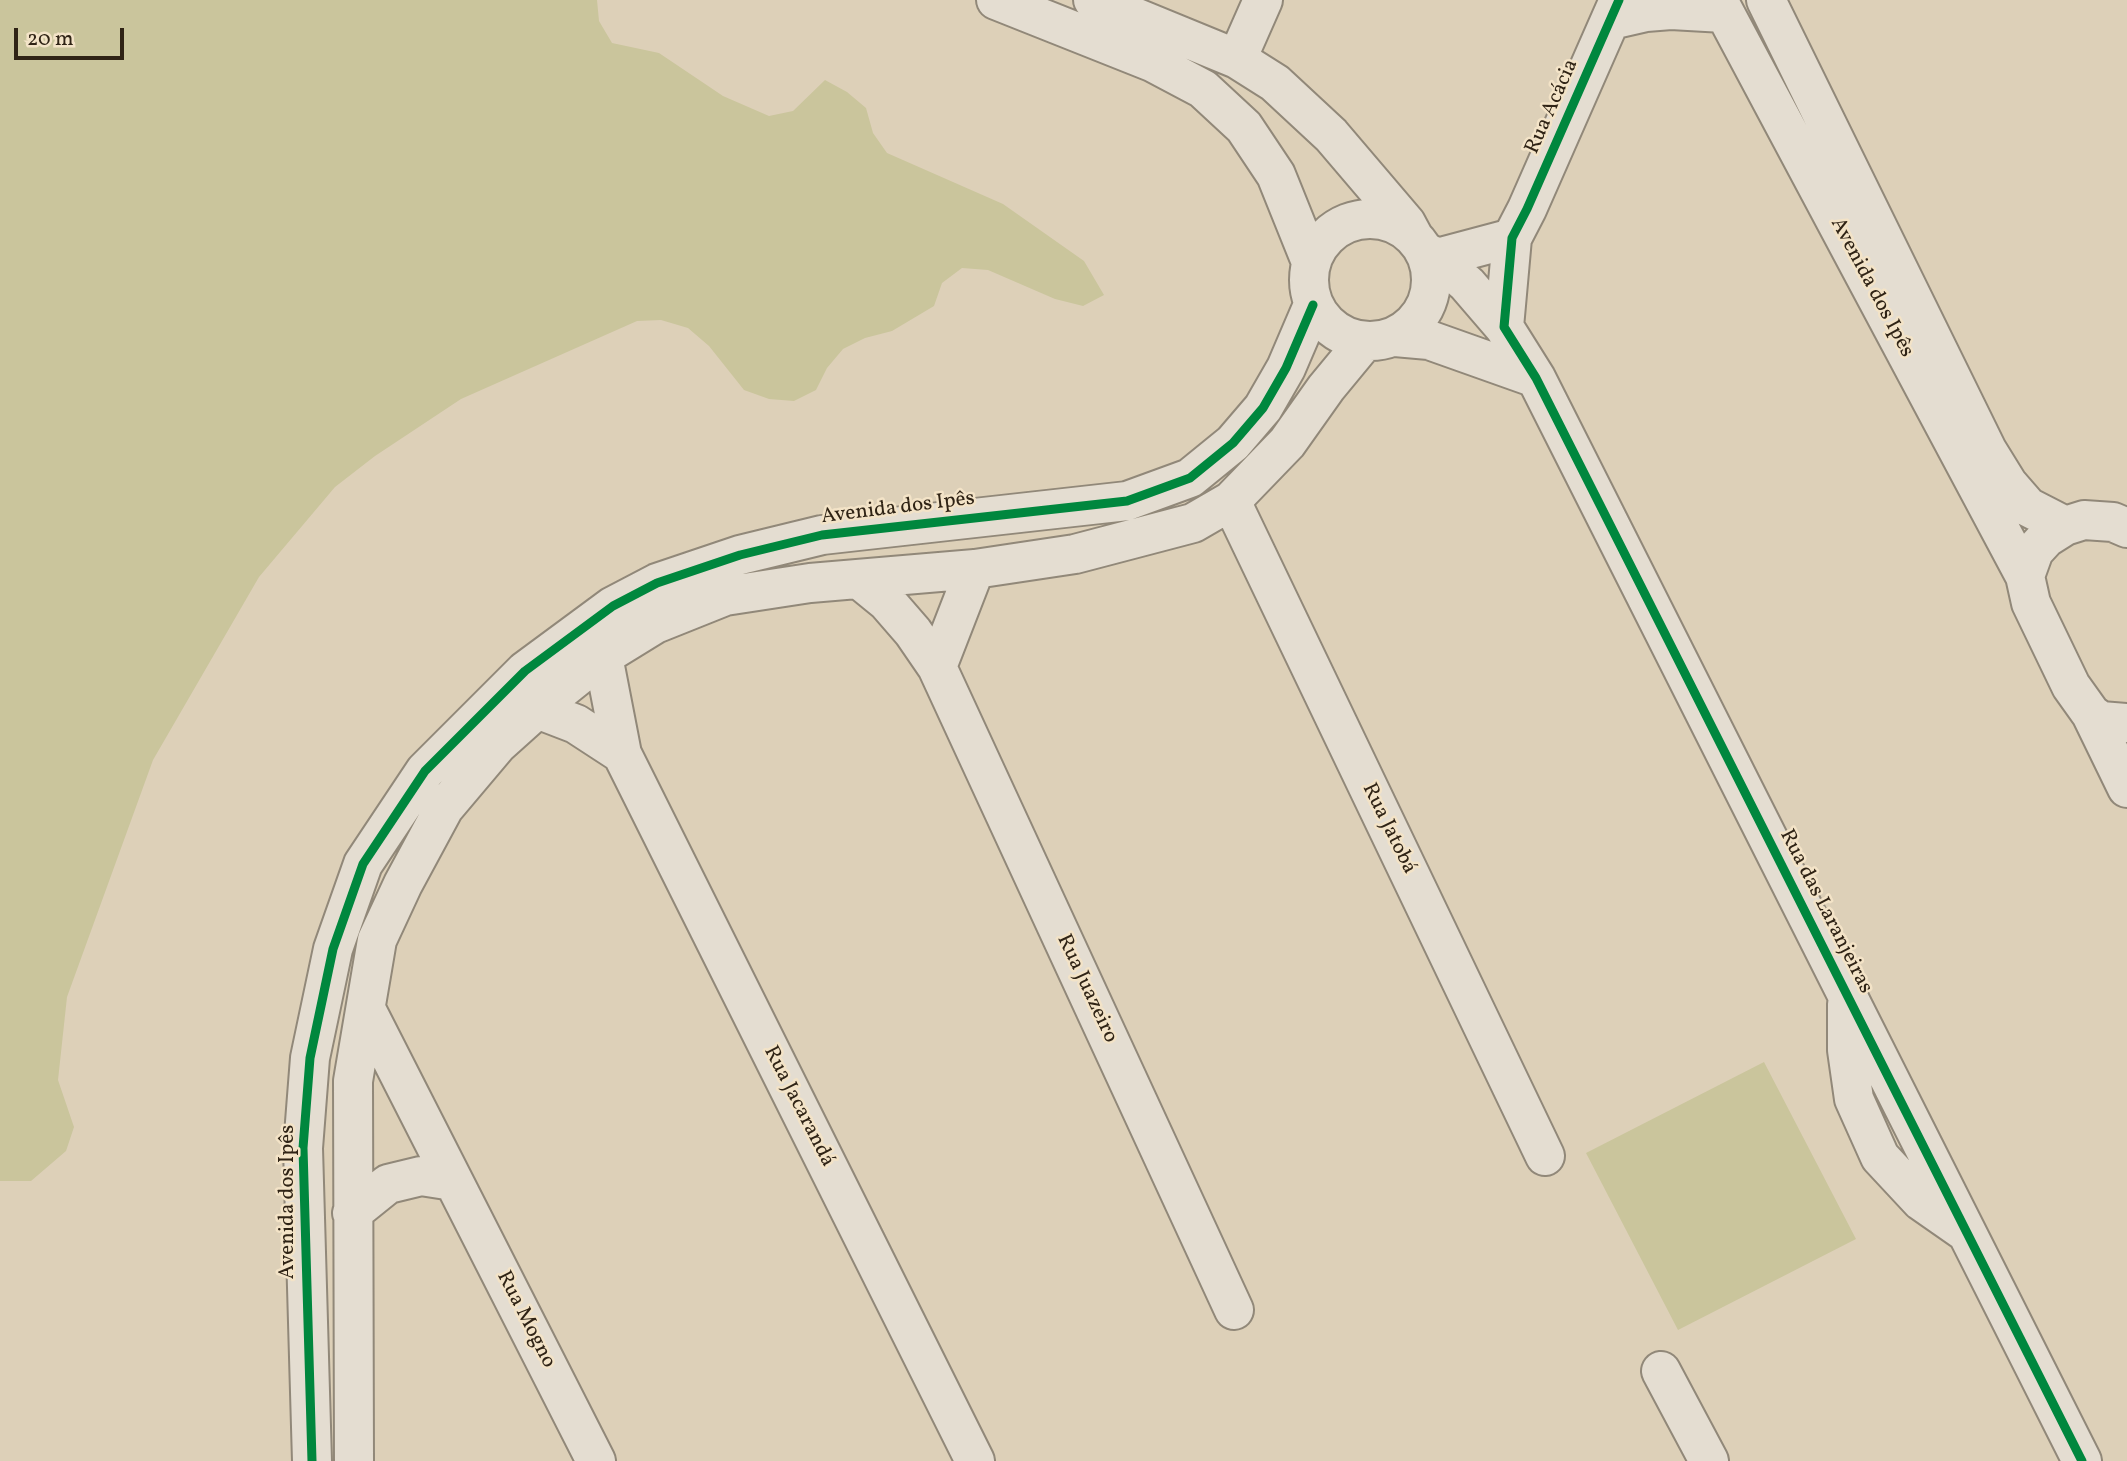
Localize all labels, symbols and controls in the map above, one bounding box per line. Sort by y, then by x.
scale bar [18,14,128,58]
text: 20 m [27,25,73,54]
street label: Rua Acácia [1521,56,1585,158]
street label: Avenida dos Ipês [1824,214,1918,362]
street label: Avenida dos Ipês [820,487,976,531]
street label: Rua Jatobá [1355,779,1421,879]
street label: Rua das Laranjeiras [1773,826,1877,998]
street label: Rua Juazeiro [1050,931,1122,1047]
street label: Rua Jacarandá [757,1042,839,1172]
street label: Avenida dos Ipês [276,1125,302,1279]
street label: Rua Mogno [490,1267,560,1373]

